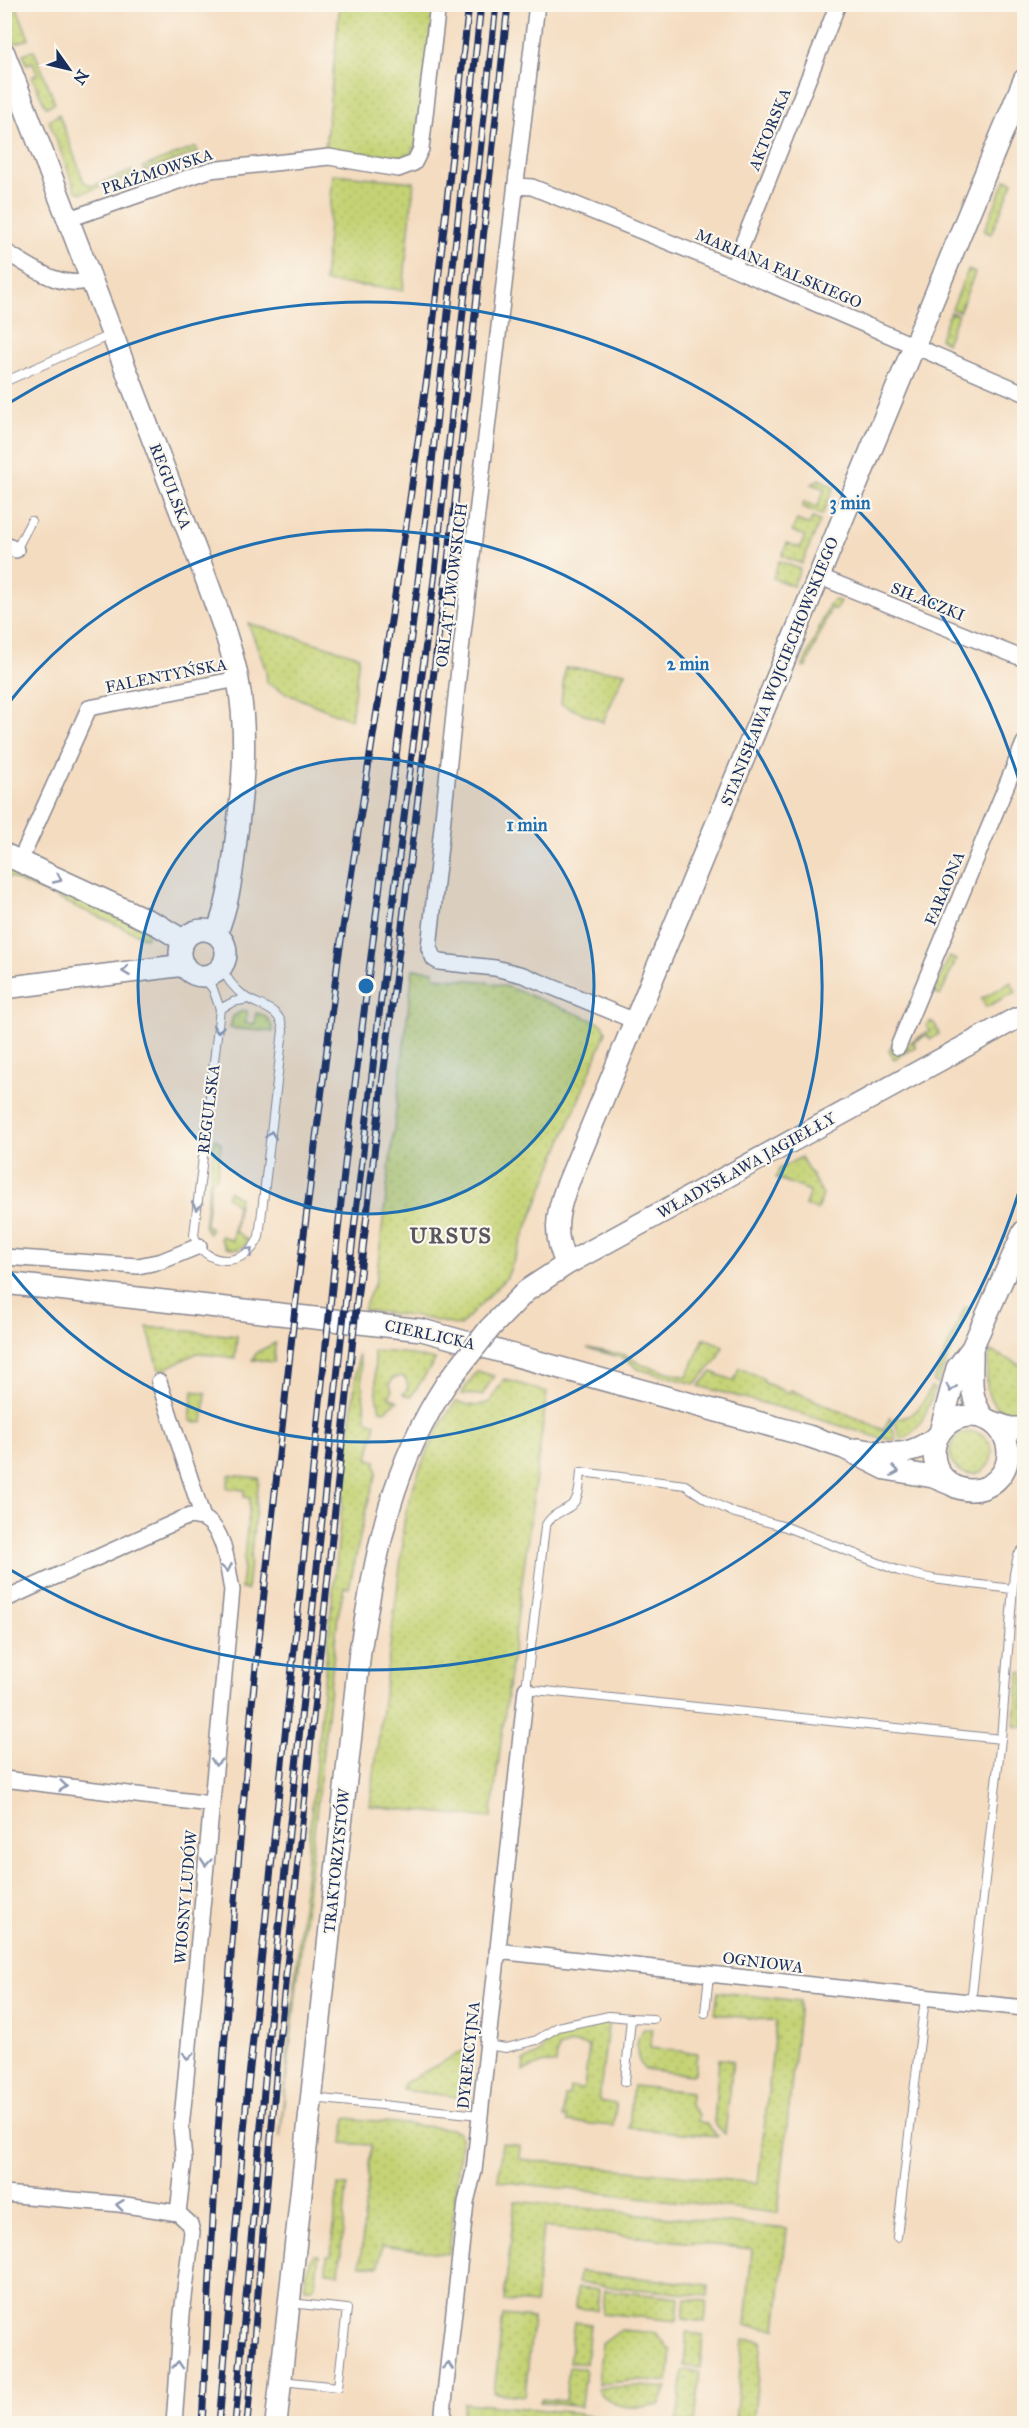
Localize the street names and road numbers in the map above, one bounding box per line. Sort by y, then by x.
street label: AKTORSKA [744,85,795,174]
street label: PRAŻMOWSKA [99,144,215,198]
street label: MARIANA FALSKIEGO [693,225,865,312]
street label: REGULSKA [146,441,196,532]
street label: ORLĄT LWOWSKICH [432,501,471,669]
street label: STANISŁAWA WOJCIECHOWSKIEGO [717,534,843,809]
street label: SIŁACZKI [888,578,968,625]
street label: FALENTYŃSKA [103,652,229,697]
street label: FARAONA [920,848,969,928]
street label: REGULSKA [194,1063,223,1155]
street label: WŁADYSŁAWA JAGIEŁŁY [654,1108,840,1223]
street label: CIERLICKA [383,1316,477,1353]
street label: TRAKTORZYSTÓW [317,1787,354,1934]
street label: WIOSNY LUDÓW [168,1828,201,1965]
street label: OGNIOWA [721,1948,805,1977]
street label: DYREKCYJNA [453,2000,485,2110]

